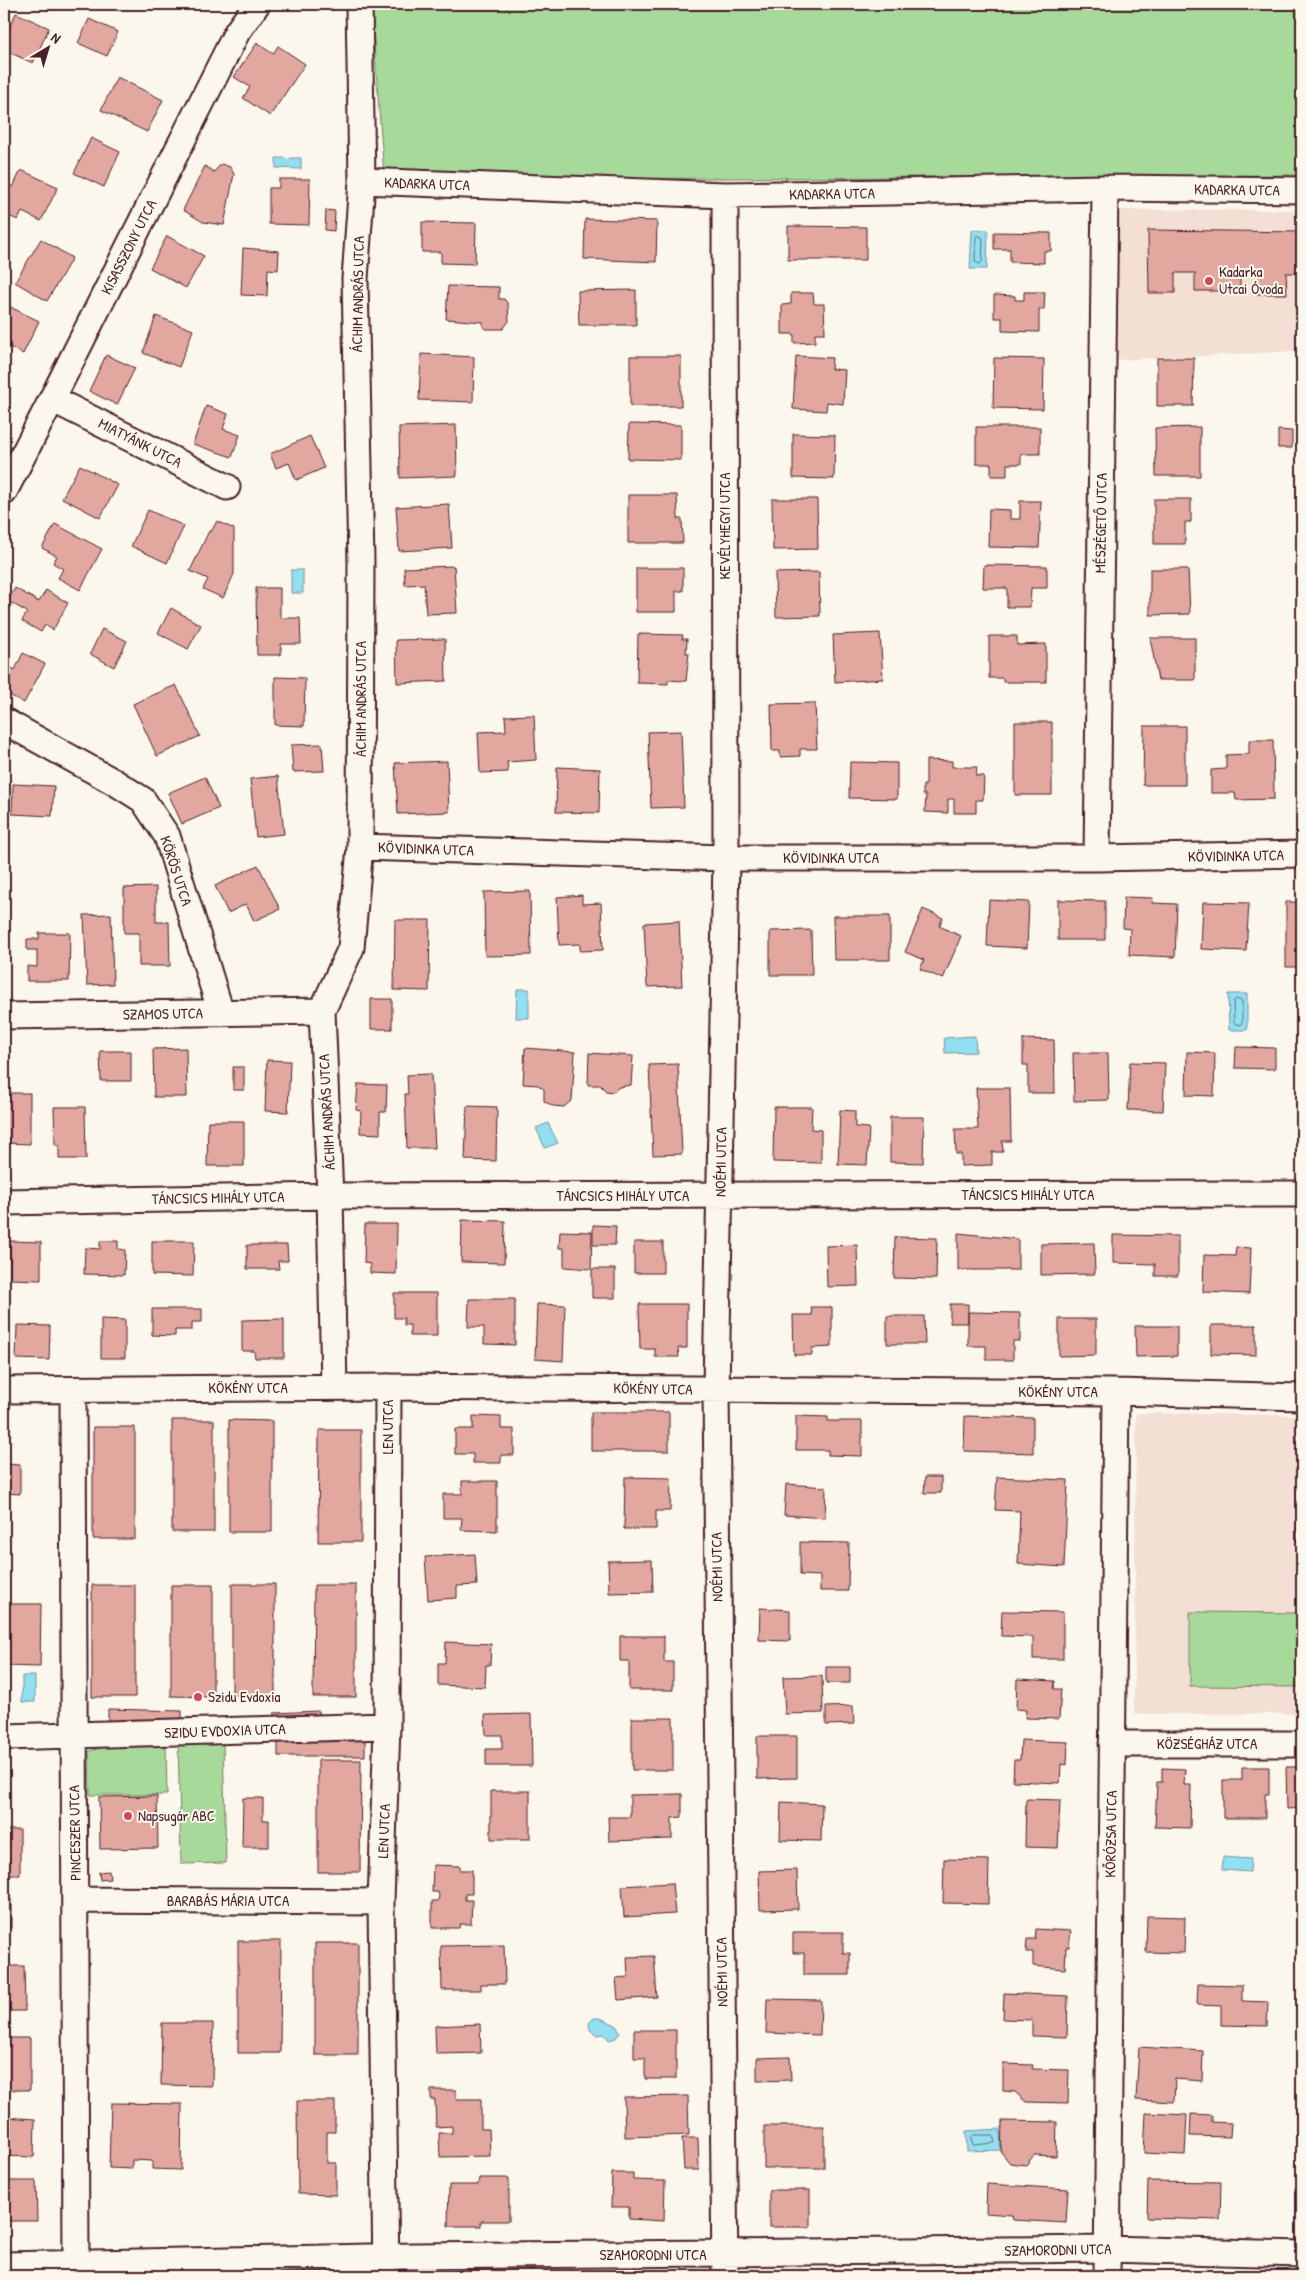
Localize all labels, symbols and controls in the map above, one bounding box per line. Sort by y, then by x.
north arrow [22,22,72,72]
text: N [48,28,66,47]
street label: KADARKA UTCA [384,172,471,196]
street label: KADARKA UTCA [1194,178,1281,201]
street label: KADARKA UTCA [789,182,876,205]
street label: KISASSZONY UTCA [96,195,162,298]
street label: ÁCHIM ANDRÁS UTCA [346,235,369,352]
place label: Kadarka Utcai Óvoda [1219,261,1283,299]
marker: Kadarka Utcai Óvoda [1203,275,1215,287]
street label: MIATYÁNK UTCA [95,413,186,473]
street label: KEVÉLYHEGYI UTCA [714,472,735,580]
street label: MÉSZÉGETŐ UTCA [1089,472,1112,573]
street label: ÁCHIM ANDRÁS UTCA [350,640,371,757]
street label: KÖRÖS UTCA [155,833,198,909]
street label: KÖVIDINKA UTCA [378,836,475,861]
street label: KÖVIDINKA UTCA [1188,844,1285,867]
street label: KÖVIDINKA UTCA [783,847,880,868]
street label: SZAMOS UTCA [123,1002,204,1025]
street label: ÁCHIM ANDRÁS UTCA [313,1053,340,1171]
street label: NOÉMI UTCA [709,1126,732,1197]
street label: TÁNCSICS MIHÁLY UTCA [962,1184,1095,1205]
street label: TÁNCSICS MIHÁLY UTCA [557,1185,690,1206]
street label: TÁNCSICS MIHÁLY UTCA [151,1186,285,1209]
street label: KÖKÉNY UTCA [208,1377,288,1398]
street label: KÖKÉNY UTCA [613,1377,694,1400]
street label: KÖKÉNY UTCA [1018,1381,1098,1402]
street label: LEN UTCA [377,1399,398,1454]
street label: NOÉMI UTCA [705,1531,728,1602]
place label: Szidu Evdoxia [208,1686,281,1707]
marker: Szidu Evdoxia [192,1691,204,1703]
street label: SZIDU EVDOXIA UTCA [164,1718,287,1743]
street label: KÖZSÉGHÁZ UTCA [1157,1733,1258,1754]
street label: PINCESZER UTCA [63,1784,86,1881]
street label: KŐRÓZSA UTCA [1099,1789,1122,1878]
street label: LEN UTCA [372,1803,395,1859]
place label: Napsugár ABC [138,1805,215,1826]
marker: Napsugár ABC [122,1810,134,1822]
street label: BARABÁS MÁRIA UTCA [167,1890,290,1911]
street label: NOÉMI UTCA [710,1936,733,2007]
street label: SZAMORODNI UTCA [1004,2238,1112,2261]
street label: SZAMORODNI UTCA [599,2244,707,2265]

